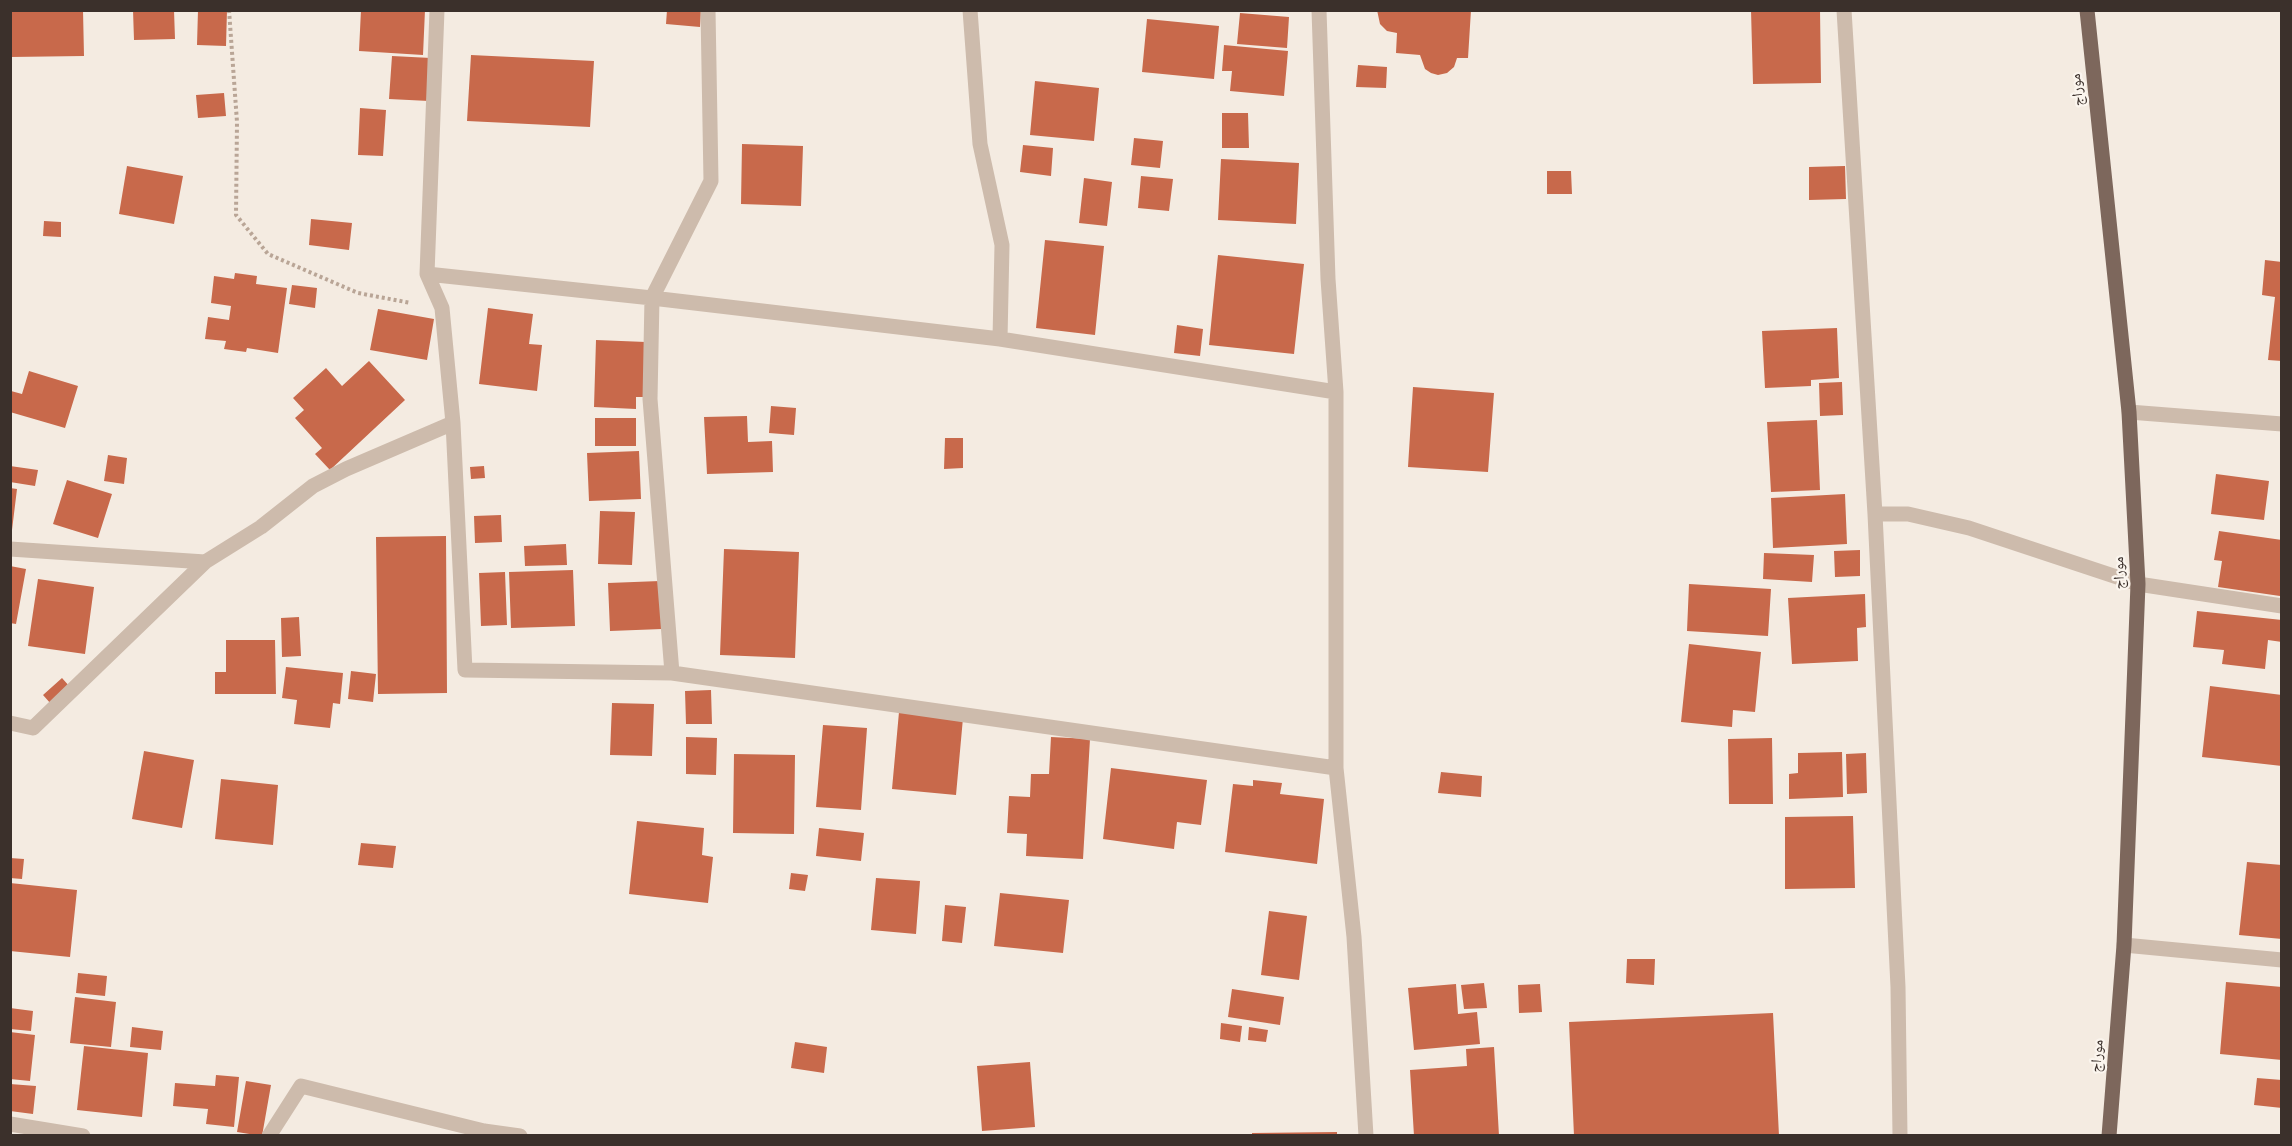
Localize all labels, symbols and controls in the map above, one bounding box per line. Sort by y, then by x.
street label: موراج [2066,73,2088,107]
street label: موراج [2109,556,2129,590]
street label: موراج [2087,1039,2107,1073]

